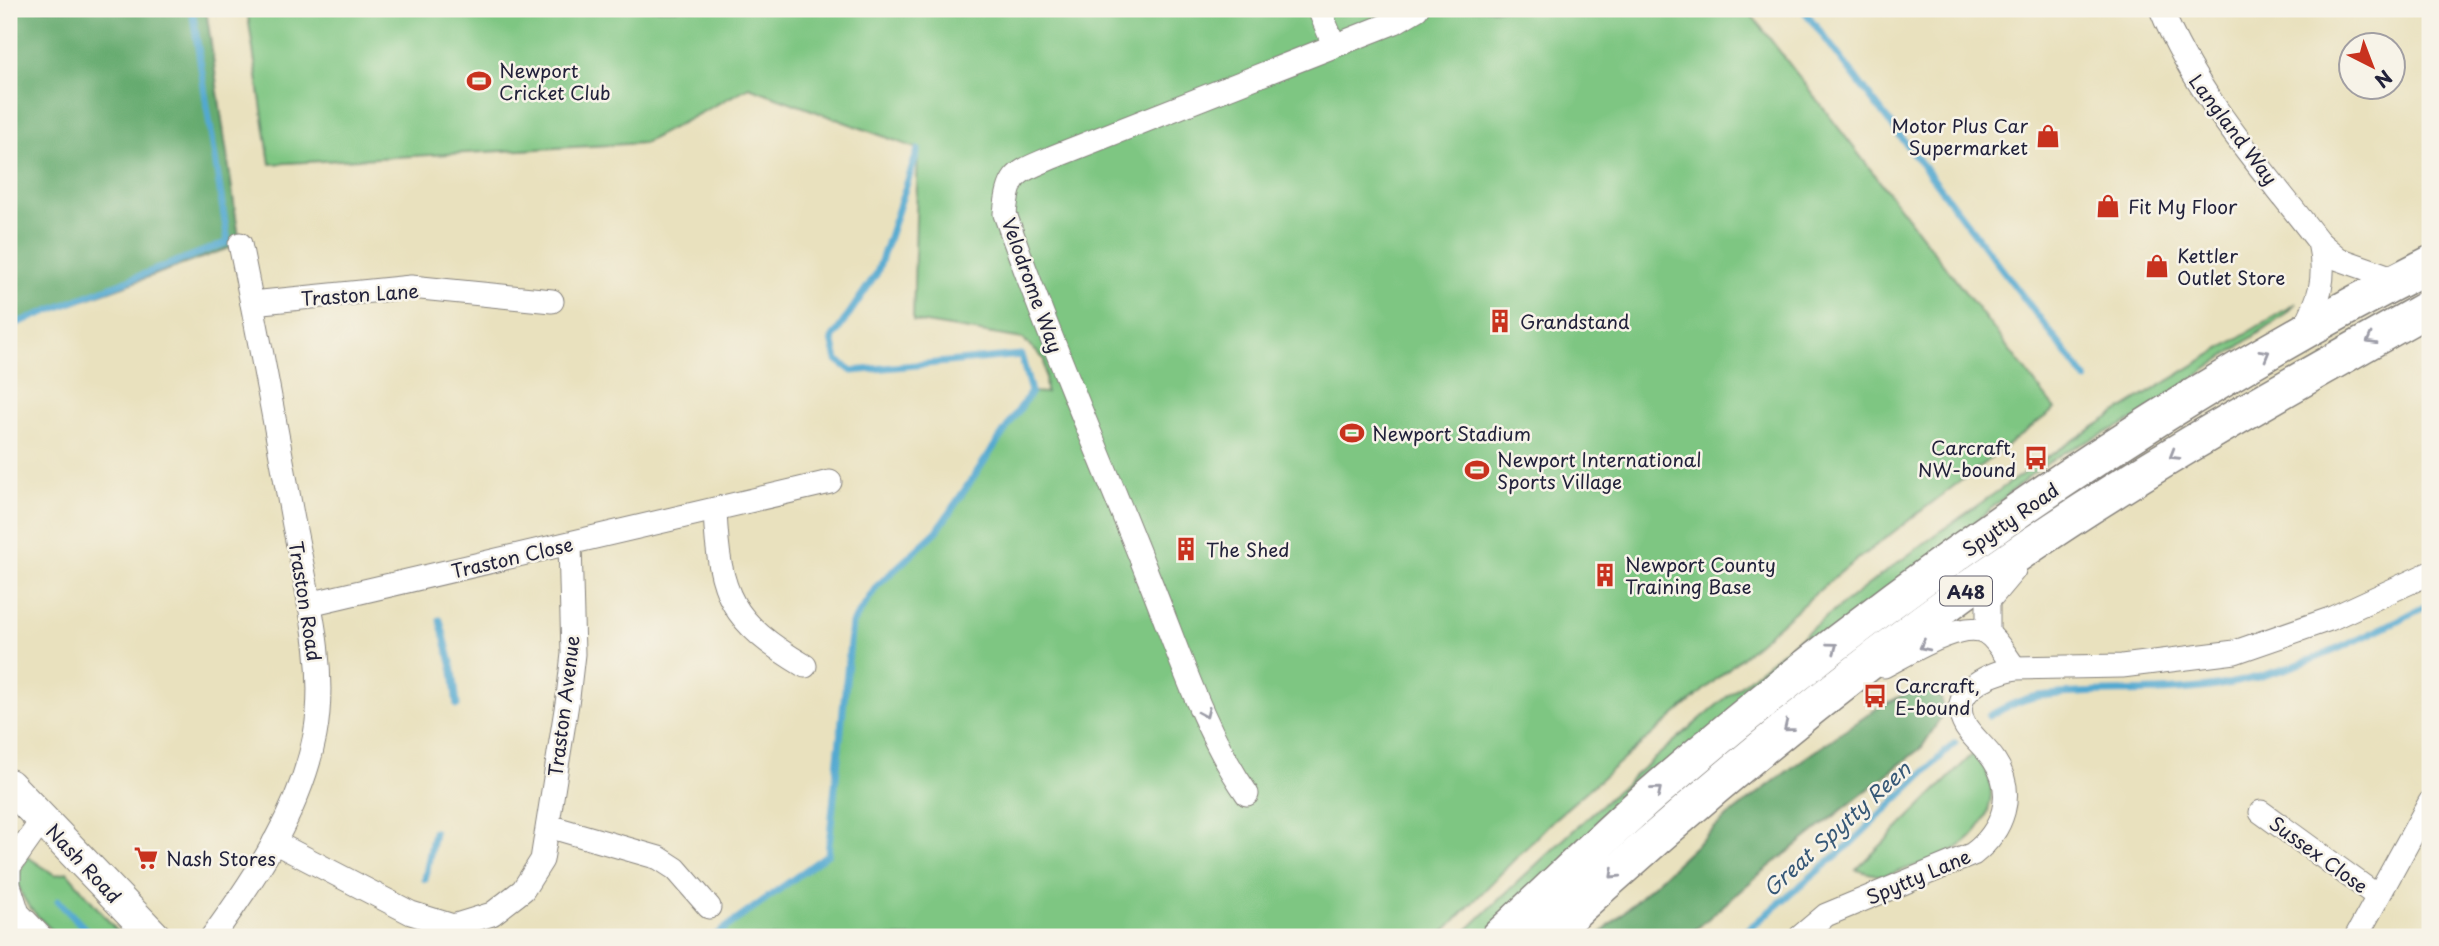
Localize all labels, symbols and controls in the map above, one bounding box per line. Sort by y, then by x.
north arrow [2338,32,2408,102]
place label: Newport Cricket Club [499,56,611,106]
text: N [2369,64,2399,95]
sports icon: Newport Cricket Club [465,67,493,95]
street label: Langland Way [2183,68,2285,190]
place label: Motor Plus Car Supermarket [1892,111,2028,161]
shop icon: Motor Plus Car Supermarket [2034,122,2062,150]
shop icon: Fit My Floor [2094,192,2122,220]
place label: Fit My Floor [2128,192,2238,220]
street label: Velodrome Way [996,213,1070,357]
place label: Kettler Outlet Store [2177,241,2285,291]
shop icon: Kettler Outlet Store [2143,252,2171,280]
street label: Traston Lane [300,276,420,312]
building icon: Grandstand [1486,307,1514,335]
place label: Grandstand [1520,307,1630,335]
one-way arrow [2365,332,2378,346]
one-way arrow [2258,349,2271,362]
sports icon: Newport Stadium [1338,419,1366,447]
place label: Newport Stadium [1372,419,1531,447]
place label: Carcraft, NW-bound [1918,433,2016,483]
bus stop icon: Carcraft, NW-bound [2022,444,2050,472]
place label: Newport International Sports Village [1497,445,1701,495]
one-way arrow [2169,447,2182,460]
sports icon: Newport International Sports Village [1463,456,1491,484]
street label: Spytty Road [1956,475,2064,563]
street label: Traston Close [448,529,576,585]
building icon: The Shed [1172,535,1200,563]
place label: The Shed [1206,535,1289,563]
street label: Traston Road [283,539,329,663]
place label: Newport County Training Base [1625,550,1776,600]
building icon: Newport County Training Base [1591,561,1619,589]
road number: A48 [1940,576,1992,606]
street label: Traston Avenue [540,634,586,778]
one-way arrow [1919,637,1931,651]
one-way arrow [1825,643,1838,655]
place label: Carcraft, E-bound [1895,671,1980,721]
bus stop icon: Carcraft, E-bound [1861,682,1889,710]
one-way arrow [1197,706,1211,718]
one-way arrow [1784,718,1796,731]
water label: Great Spytty Reen [1755,752,1917,903]
one-way arrow [1648,787,1661,799]
street label: Sussex Close [2264,809,2374,899]
street label: Nash Road [40,817,128,909]
street label: Spytty Lane [1861,841,1975,911]
supermarket icon: Nash Stores [132,844,160,872]
place label: Nash Stores [166,844,276,872]
one-way arrow [1610,865,1623,878]

